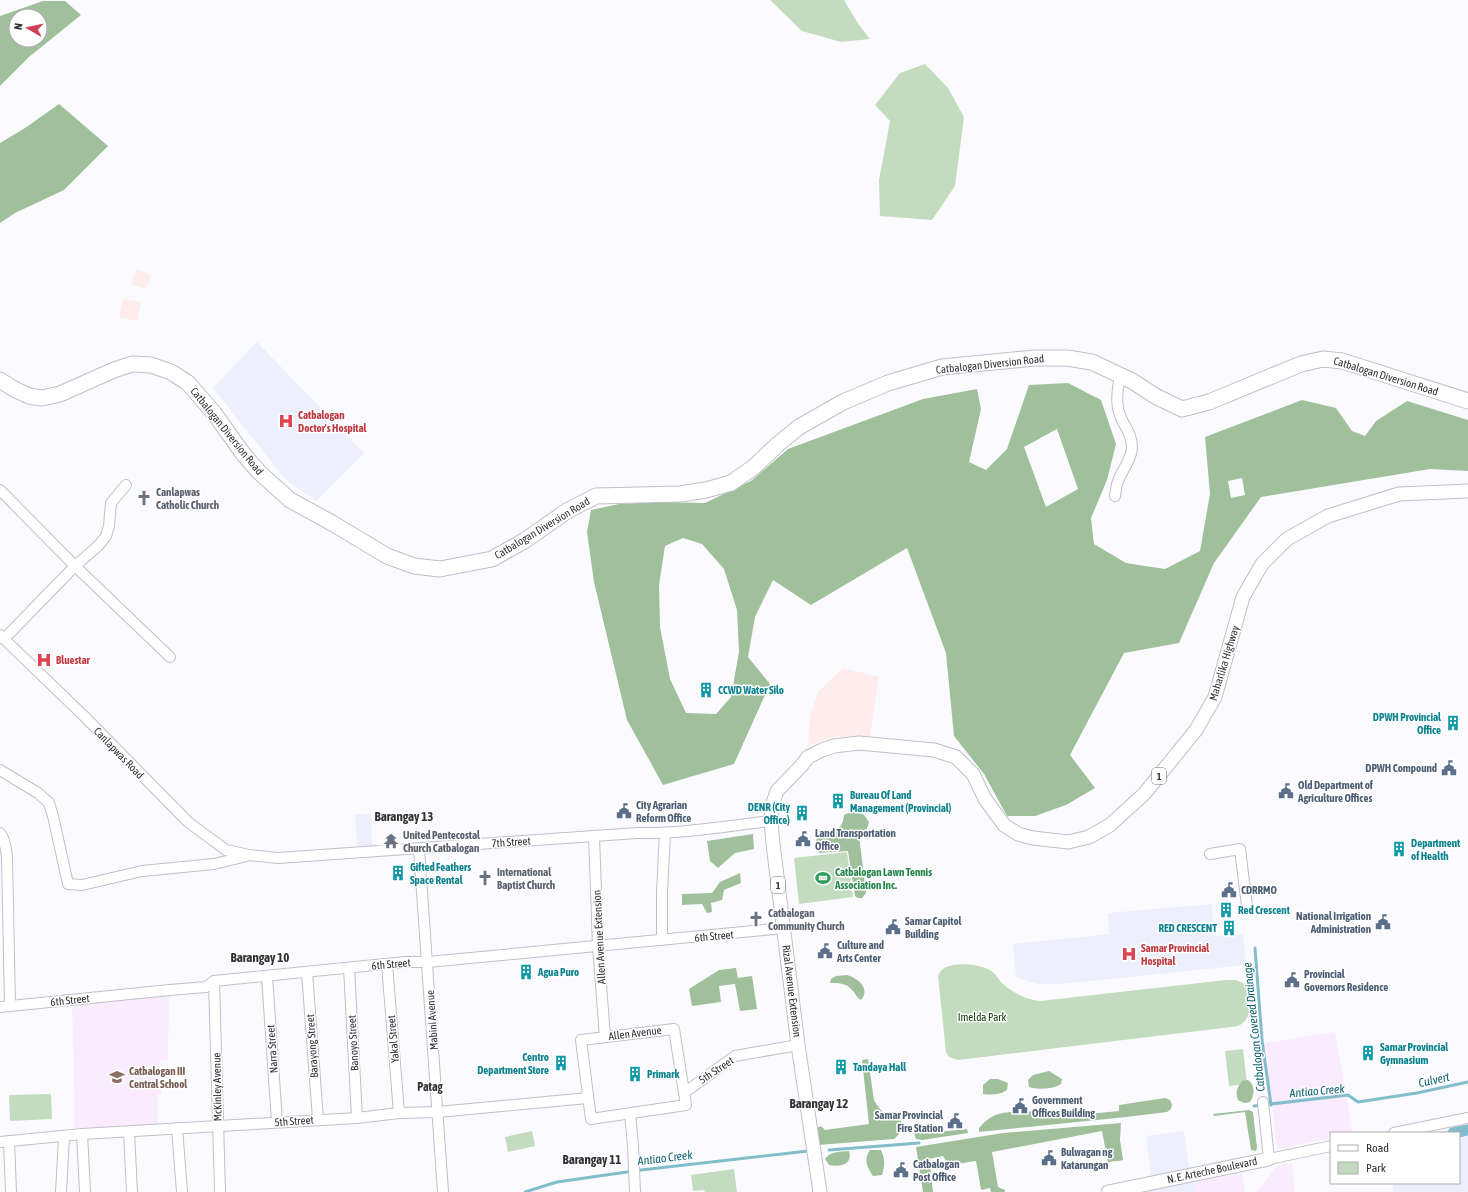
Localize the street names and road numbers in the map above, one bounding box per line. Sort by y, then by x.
street label: Catbalogan Diversion Road [935,352,1045,376]
street label: Catbalogan Diversion Road [1332,354,1440,398]
street label: Catbalogan Diversion Road [188,385,266,477]
street label: Catbalogan Diversion Road [492,495,592,561]
street label: Maharlika Highway [1207,623,1241,702]
street label: Canlapwas Road [92,725,146,781]
road number: 1 [1152,768,1166,784]
street label: 7th Street [491,835,531,849]
road number: 1 [771,877,785,893]
street label: Allen Avenue Extension [591,890,607,984]
street label: 6th Street [694,928,734,944]
street label: Rizal Avenue Extension [780,944,804,1038]
street label: 6th Street [371,956,411,972]
street label: Mabini Avenue [424,990,440,1050]
street label: 6th Street [50,992,90,1008]
street label: Barayong Street [304,1014,320,1078]
street label: Banoyo Street [346,1015,360,1071]
street label: Yakal Street [385,1015,401,1063]
street label: Narra Street [264,1024,280,1074]
street label: Allen Avenue [608,1024,662,1042]
street label: McKinley Avenue [210,1052,224,1122]
street label: 5th Street [696,1054,736,1086]
street label: 5th Street [274,1114,314,1128]
street label: N. E. Arteche Boulevard [1166,1155,1258,1185]

